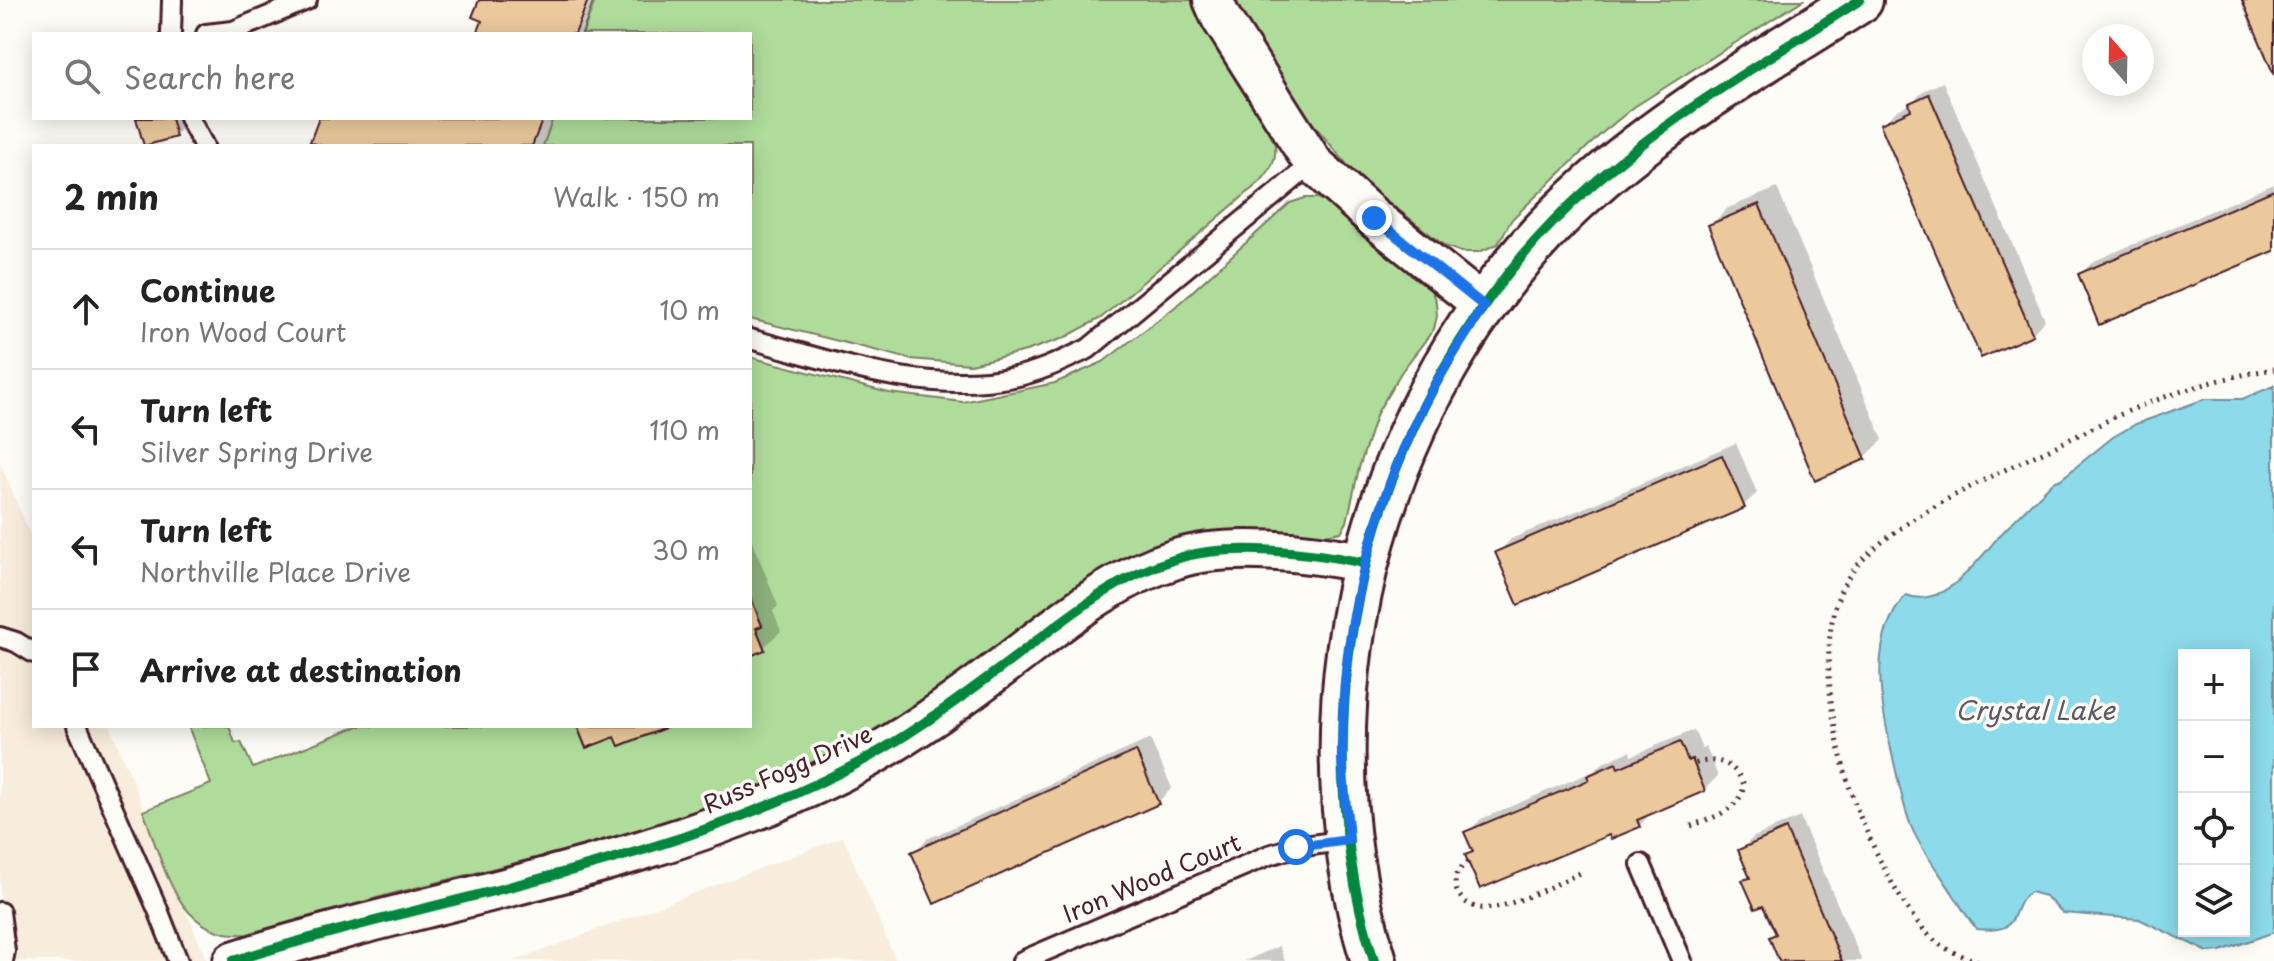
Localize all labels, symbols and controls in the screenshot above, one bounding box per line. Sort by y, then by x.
north arrow [2082,24,2154,96]
search box [32,32,752,120]
icon: search [60,54,104,98]
text: Search here [124,54,296,99]
text: 2 min [64,170,159,222]
text: Walk · 150 m [553,177,720,216]
route end [1356,200,1392,236]
text: Continue [140,267,275,312]
icon: ahead [64,287,108,331]
text: 10 m [659,290,720,329]
text: Iron Wood Court [140,312,346,351]
text: Turn left [140,387,272,432]
icon: left [64,407,108,451]
text: 110 m [649,410,720,449]
text: Silver Spring Drive [140,432,373,471]
text: Turn left [140,507,272,552]
icon: left [64,527,108,571]
text: 30 m [652,530,720,569]
text: Northville Place Drive [140,552,411,591]
icon: arrive [64,647,108,691]
text: Arrive at destination [140,647,462,692]
map controls [2178,649,2250,937]
button: + [2178,649,2250,721]
water label: Crystal Lake [1955,690,2116,729]
street label: Russ Fogg Drive [697,715,878,822]
button: − [2178,721,2250,793]
button: locate [2178,793,2250,865]
street label: Iron Wood Court [1057,823,1246,931]
route start [1278,829,1314,865]
button: layers [2178,865,2250,937]

